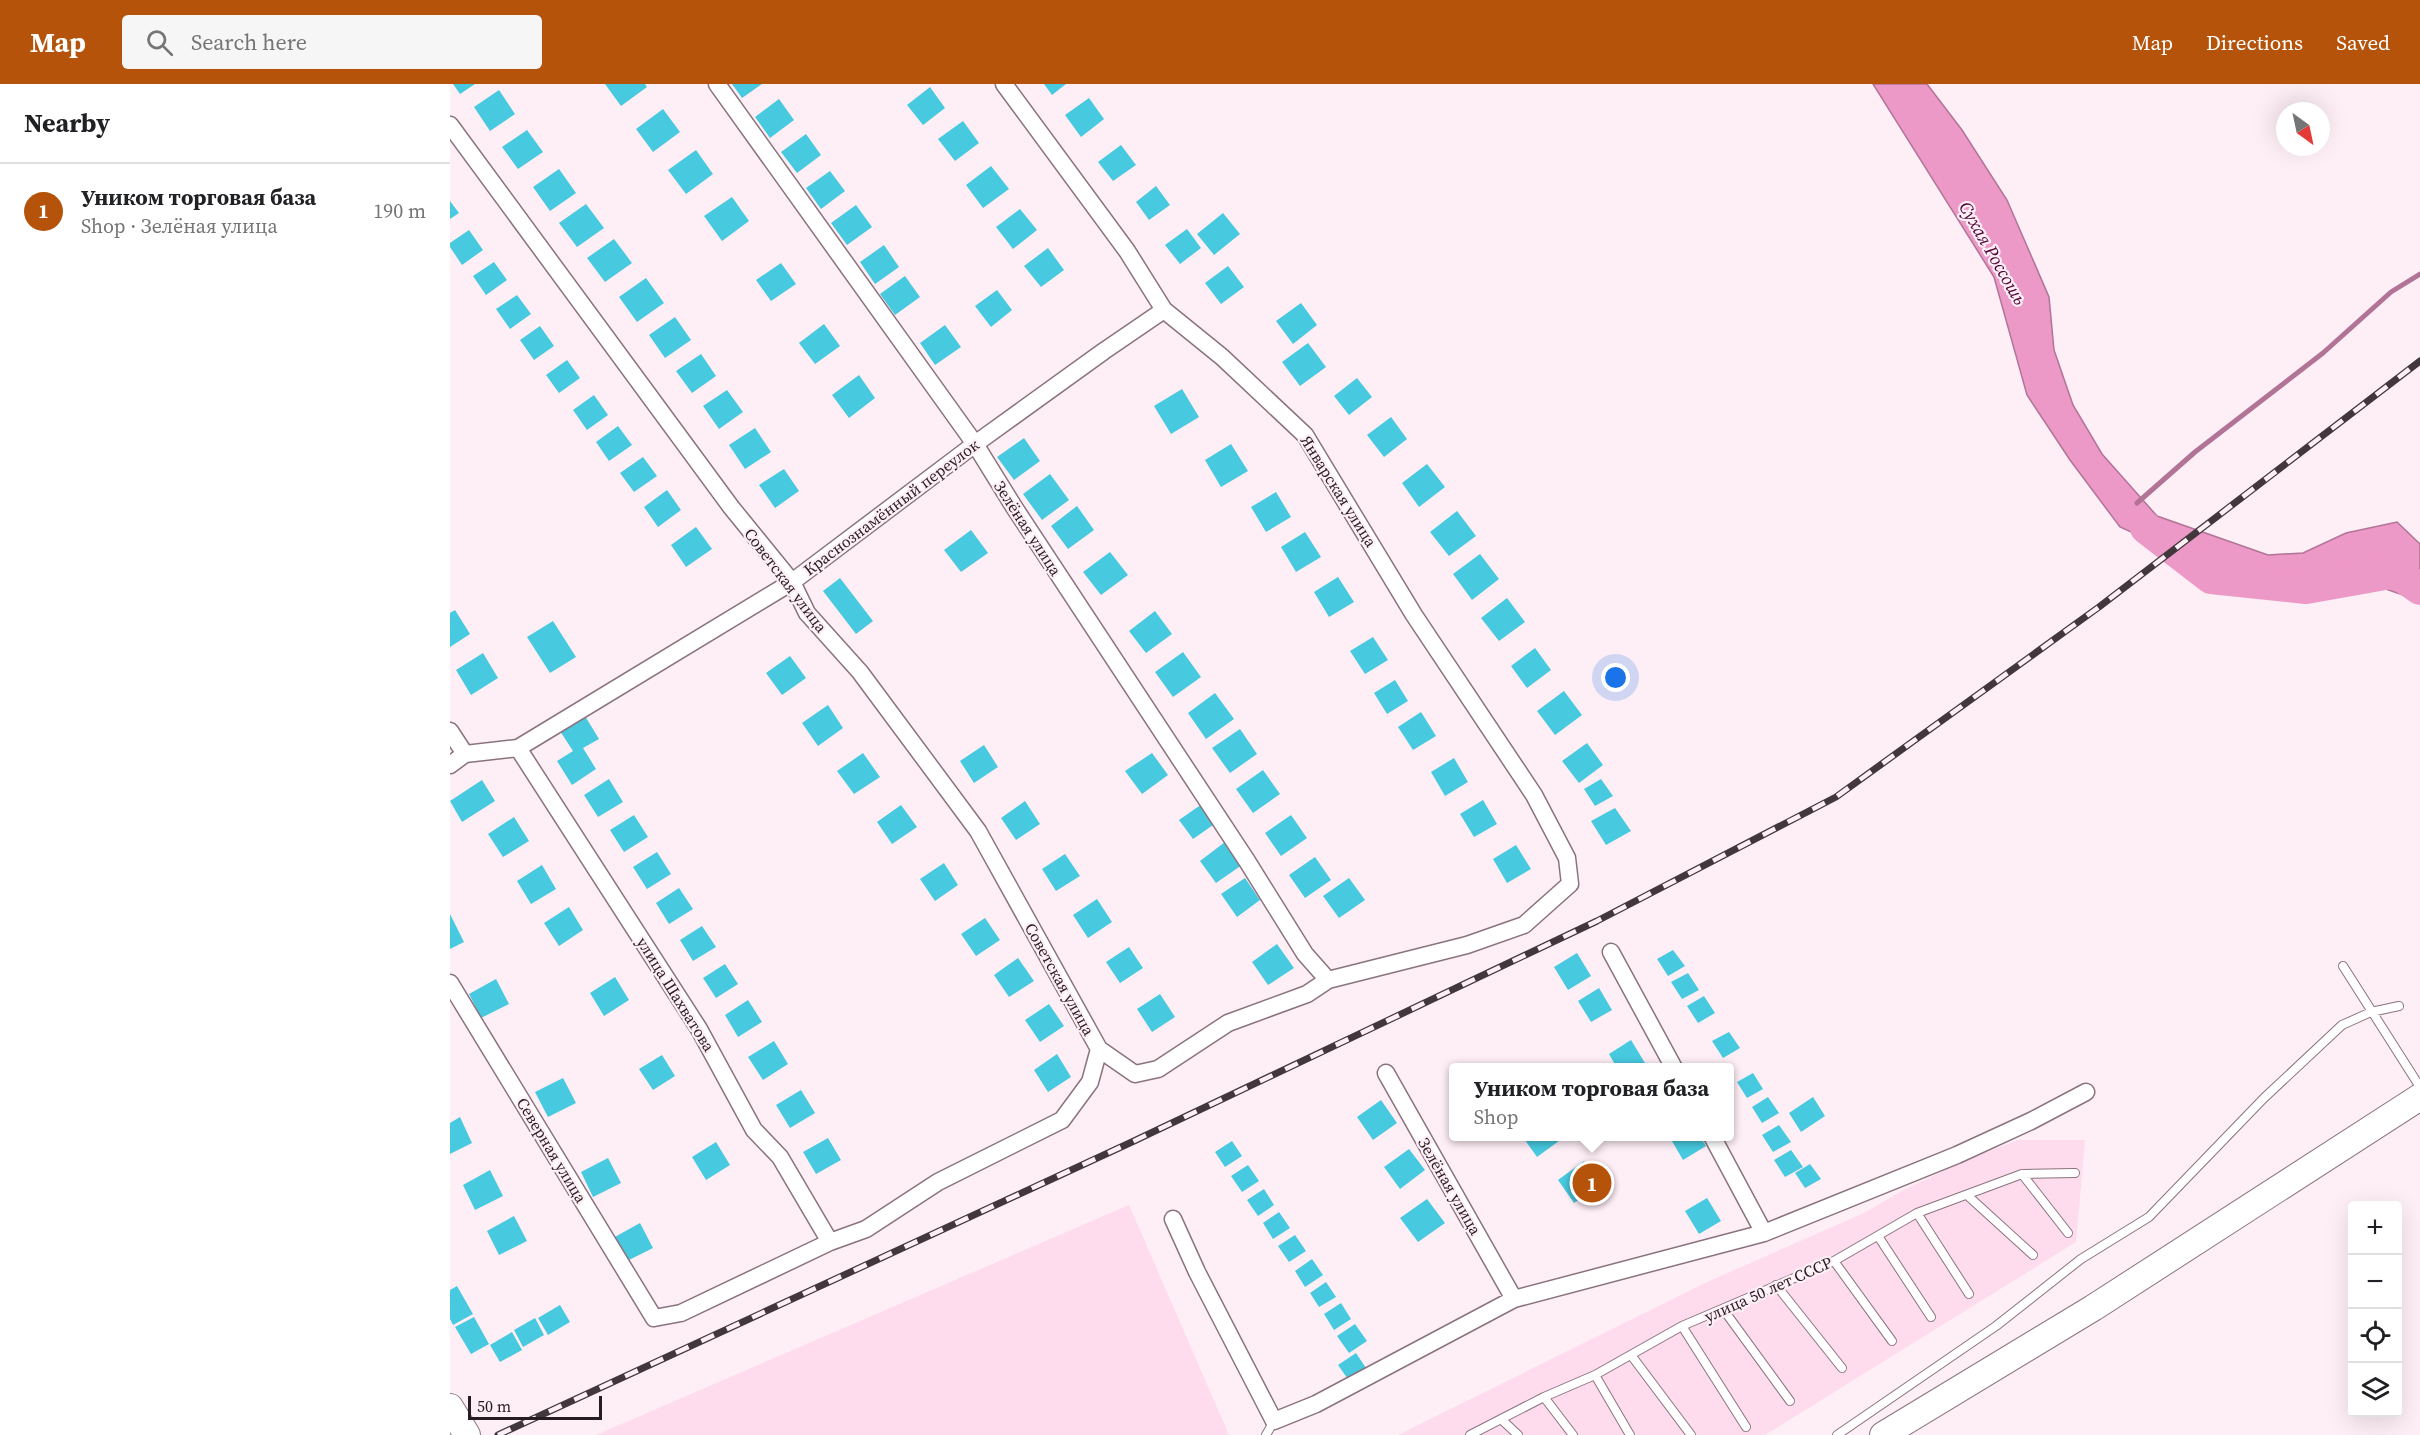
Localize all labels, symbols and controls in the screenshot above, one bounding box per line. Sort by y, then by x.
search box [122,15,542,69]
text: Map [30,23,86,61]
icon: search [143,26,176,59]
text: Search here [191,27,307,57]
text: Map [2132,28,2173,57]
text: Directions [2206,28,2303,57]
text: Saved [2336,28,2390,57]
north arrow [2276,102,2330,156]
text: Nearby [24,105,110,141]
text: Уником торговая база [81,182,316,212]
text: 1 [38,197,49,225]
text: 190 m [373,197,426,225]
water label: Сухая Россошь [1953,197,2033,309]
text: Shop · Зелёная улица [81,212,278,240]
street label: Январская улица [1296,431,1383,552]
street label: Краснознамённый переулок [799,434,983,580]
street label: Зелёная улица [989,476,1067,581]
street label: Советская улица [739,523,833,637]
your location [1601,663,1630,692]
street label: Советская улица [1020,919,1100,1040]
street label: улица Шахватова [632,932,721,1056]
popup [1449,1063,1734,1141]
text: Уником торговая база [1474,1073,1709,1103]
street label: Северная улица [512,1093,593,1208]
text: Shop [1474,1103,1518,1131]
street label: Зелёная улица [1413,1133,1487,1240]
pin: 1 [1572,1160,1612,1206]
map controls [2348,1201,2402,1417]
button: + [2348,1201,2402,1255]
street label: улица 50 лет СССР [1701,1251,1836,1327]
button: − [2348,1255,2402,1309]
button: locate [2348,1309,2402,1363]
button: layers [2348,1363,2402,1417]
scale bar [468,1393,602,1420]
text: 50 m [477,1395,511,1417]

